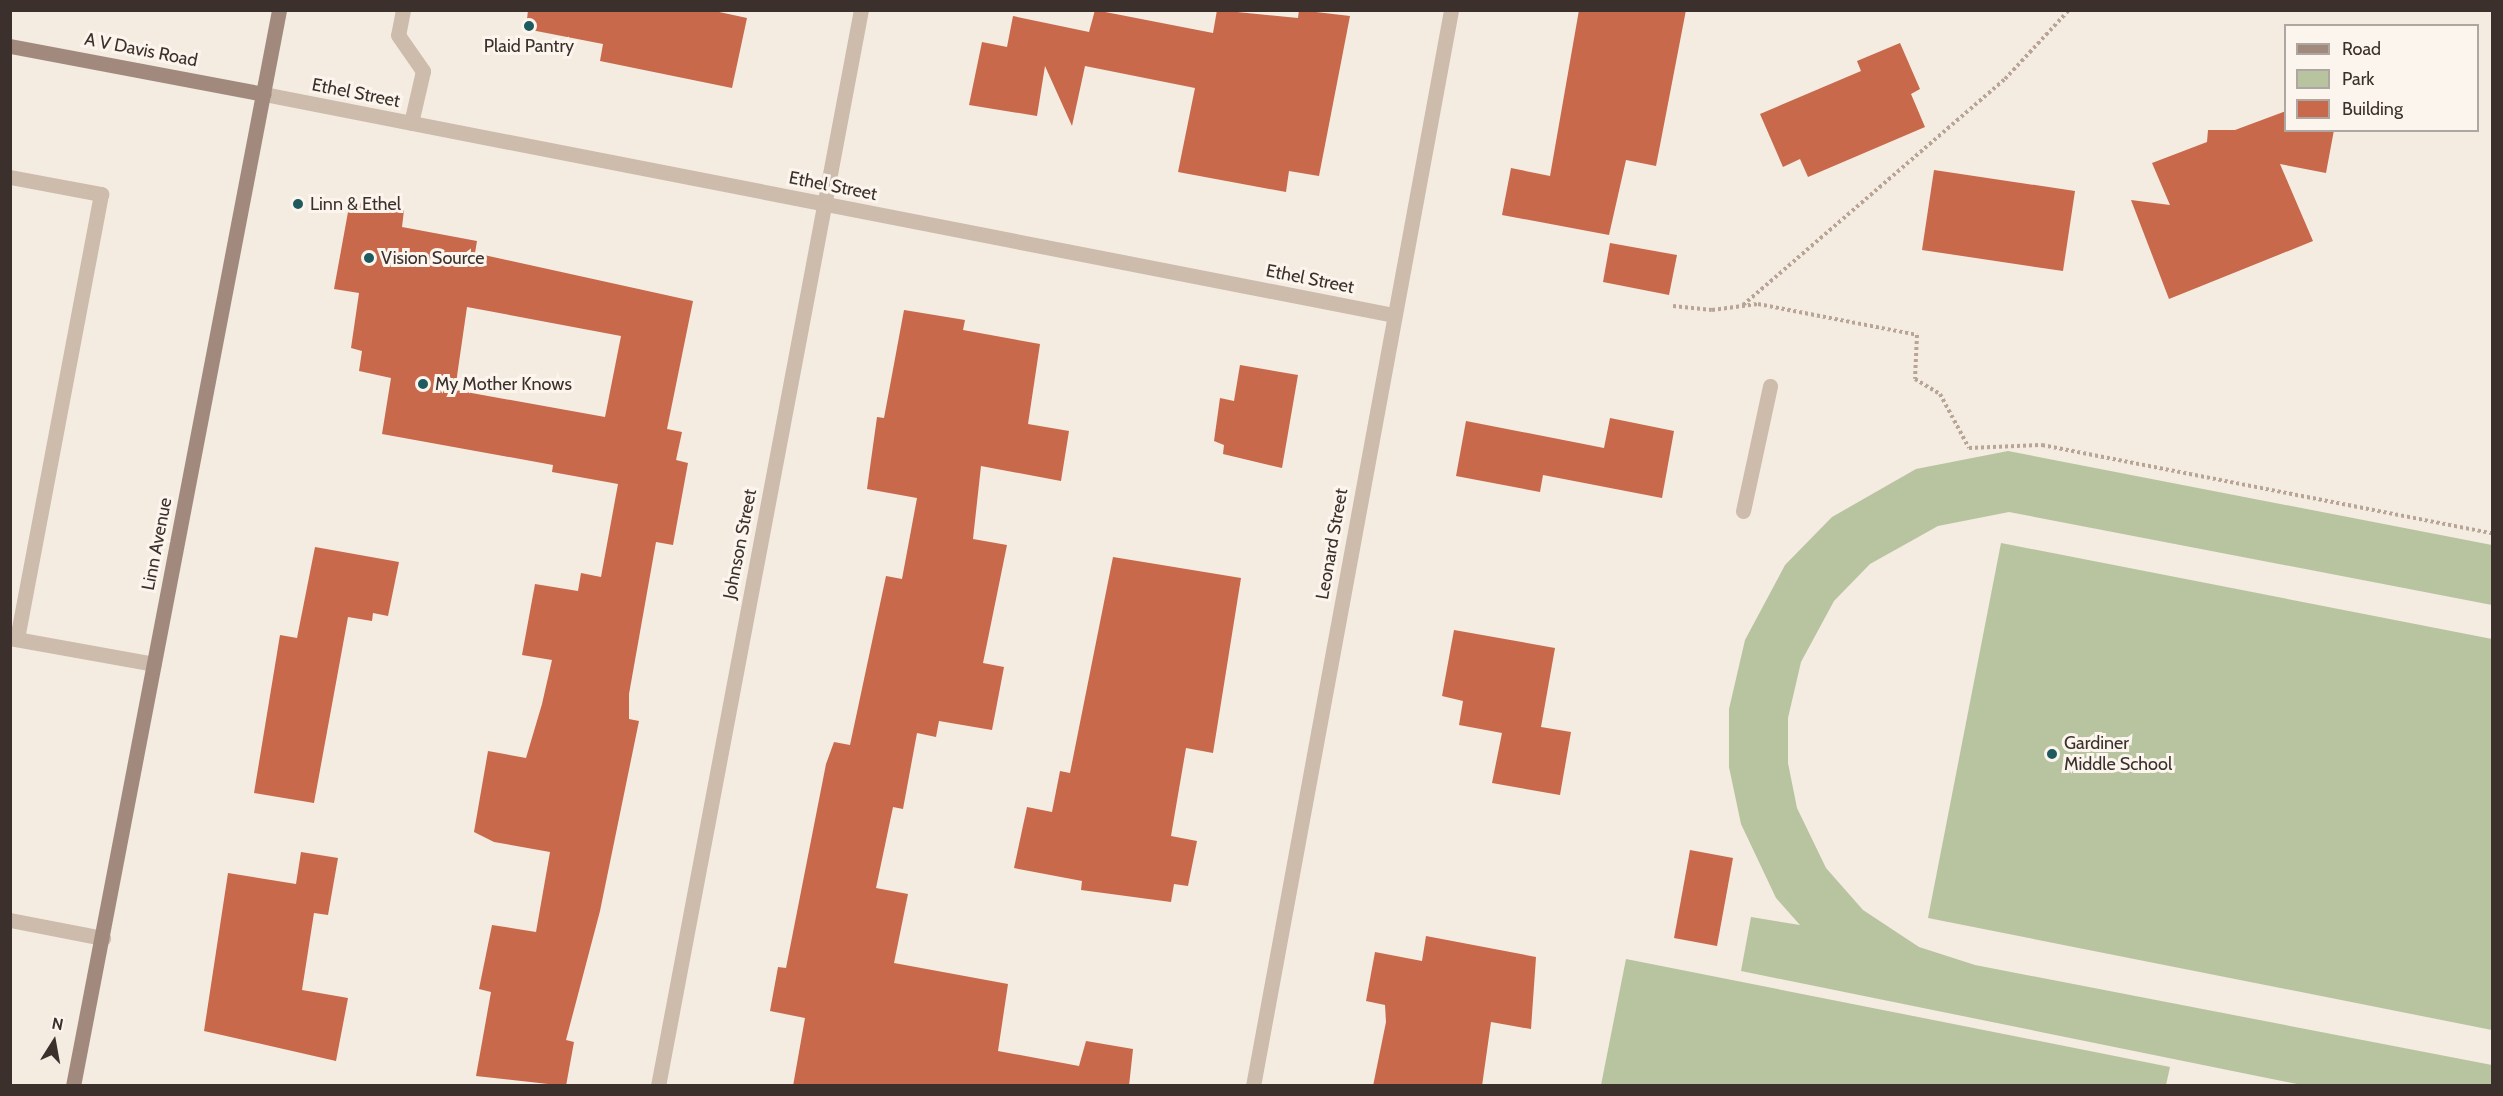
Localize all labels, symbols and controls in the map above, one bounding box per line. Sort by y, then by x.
marker: Plaid Pantry [522,19,536,33]
legend [2284,24,2479,132]
street label: A V Davis Road [83,28,199,72]
place label: Plaid Pantry [484,35,574,57]
text: Road [2342,38,2381,60]
text: Park [2342,68,2374,90]
street label: Ethel Street [310,74,402,112]
text: Building [2342,98,2403,120]
street label: Ethel Street [787,167,879,205]
place label: Linn & Ethel [310,193,401,215]
marker: Linn & Ethel [291,197,305,211]
place label: Vision Source [381,247,484,269]
marker: Vision Source [362,251,376,265]
street label: Ethel Street [1264,260,1356,298]
place label: My Mother Knows [435,373,572,395]
marker: My Mother Knows [416,377,430,391]
street label: Johnson Street [719,487,761,601]
street label: Leonard Street [1312,487,1352,601]
street label: Linn Avenue [137,496,177,592]
place label: Gardiner Middle School [2064,733,2172,776]
marker: Gardiner Middle School [2045,747,2059,761]
north arrow [24,1012,84,1072]
text: N [50,1013,65,1034]

